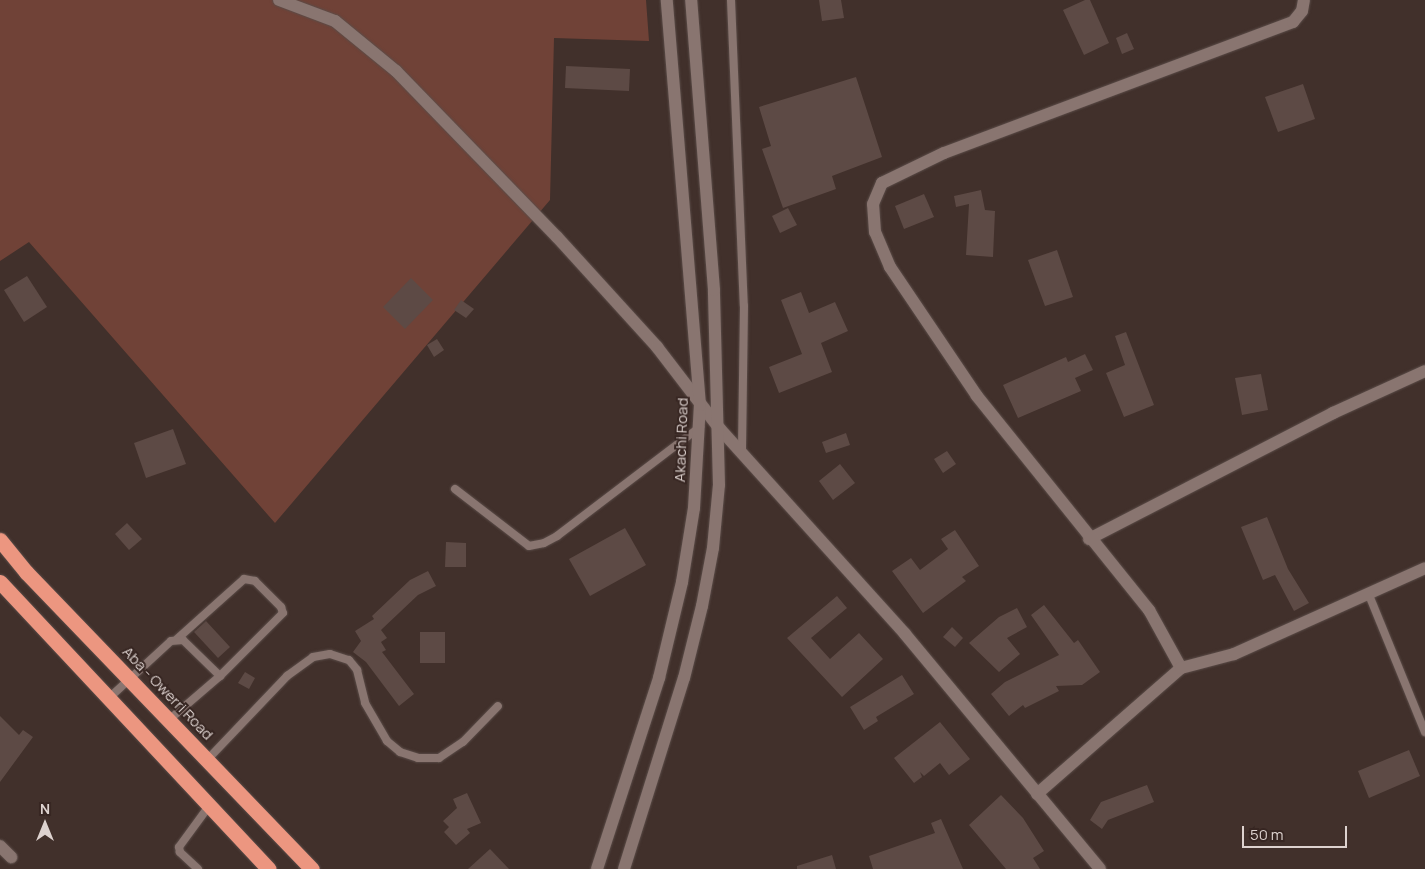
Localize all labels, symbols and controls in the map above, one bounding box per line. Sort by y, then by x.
street label: Akachi Road [671,397,691,483]
street label: Aba - Owerri Road [119,643,217,743]
north arrow [20,799,70,849]
text: N [40,799,50,818]
scale bar [1245,816,1350,848]
text: 50 m [1250,824,1284,845]

